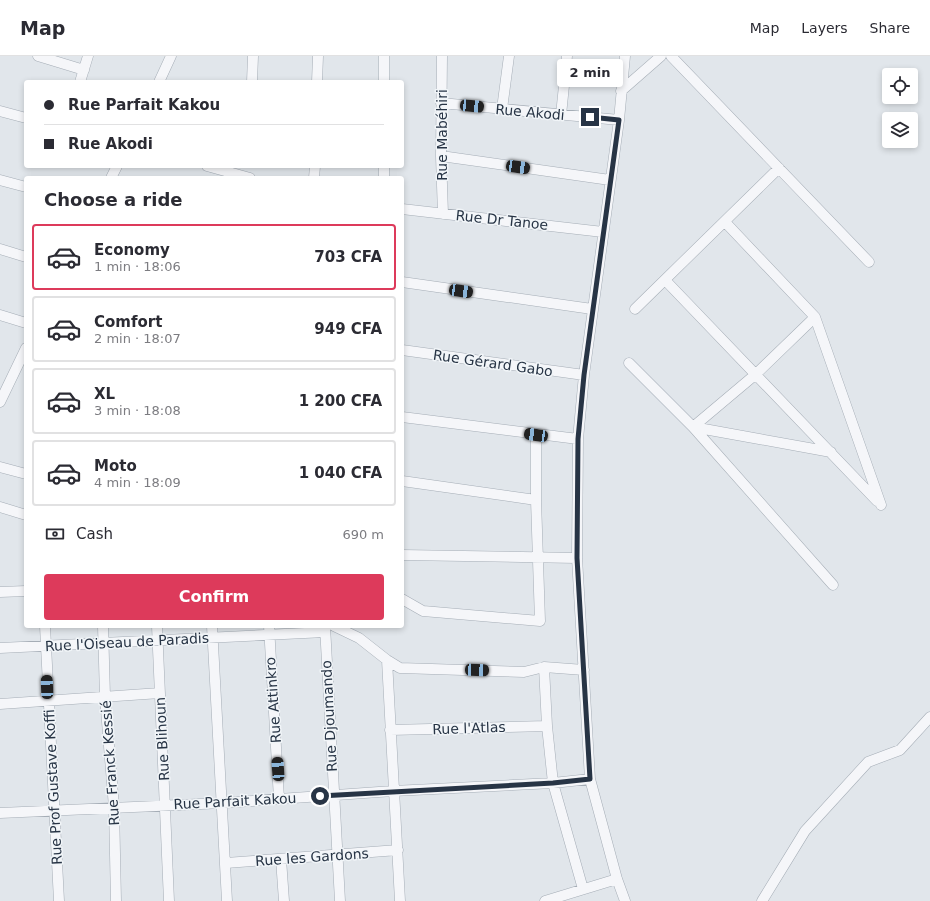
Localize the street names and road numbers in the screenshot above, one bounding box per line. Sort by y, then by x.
street label: Rue Mabéhiri [434,89,450,181]
street label: Rue Akodi [495,101,565,123]
street label: Rue Dr Tanoe [455,207,549,233]
street label: Rue Gérard Gabo [432,347,554,379]
street label: Rue l'Oiseau de Paradis [45,630,209,654]
street label: Rue Attinkro [262,656,284,744]
street label: Rue Djoumando [318,660,340,772]
street label: Rue Blihoun [152,697,172,781]
street label: Rue Franck Kessié [98,700,122,826]
street label: Rue Prof Gustave Koffi [41,709,65,865]
street label: Rue l'Atlas [432,719,506,737]
street label: Rue Parfait Kakou [173,790,297,812]
street label: Rue les Gardons [255,845,369,869]

